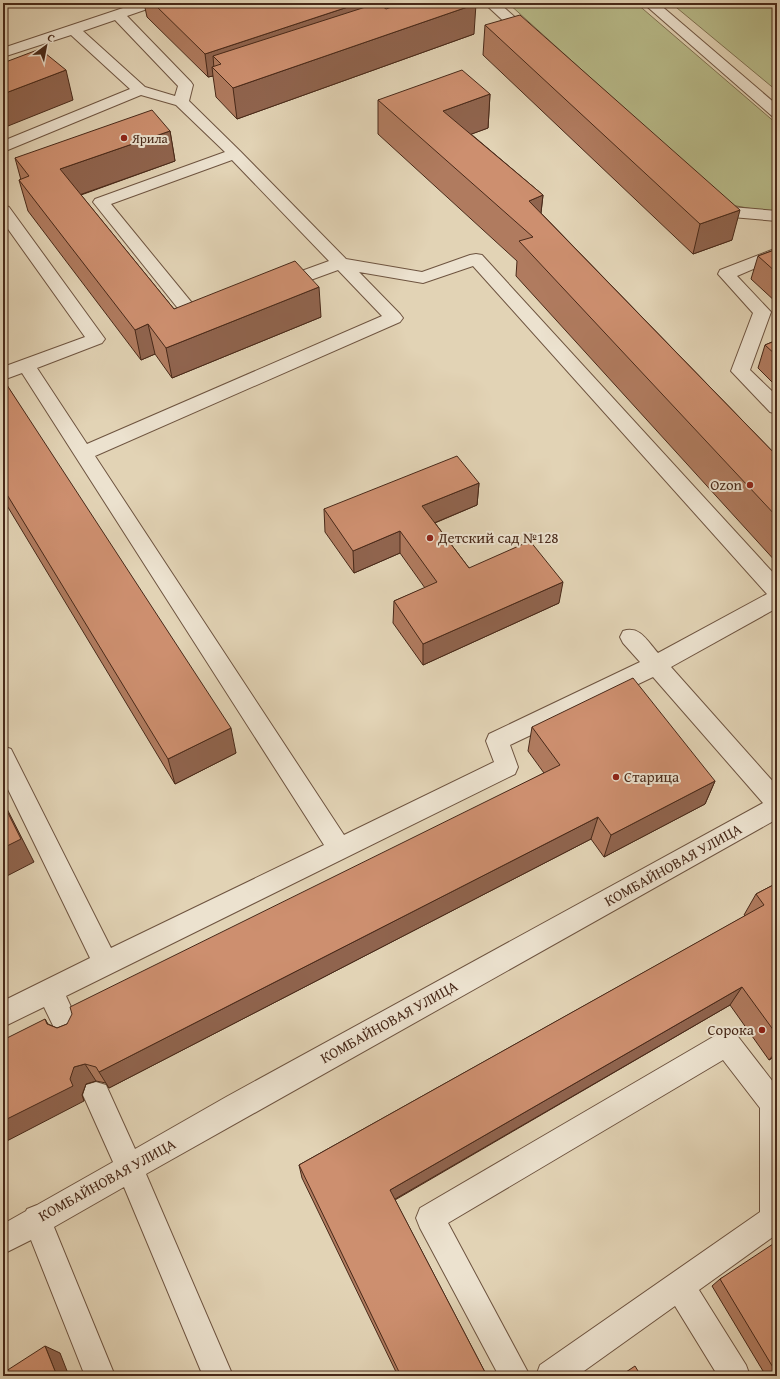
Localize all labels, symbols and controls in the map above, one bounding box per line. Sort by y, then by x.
north arrow [26,26,66,66]
text: С [44,29,58,46]
place label: Ярила [131,129,169,148]
marker: Ярила [119,133,129,143]
place label: Ozon [710,474,743,495]
marker: Ozon [745,480,755,490]
place label: Детский сад №128 [437,527,559,548]
marker: Детский сад №128 [425,533,435,543]
place label: Старица [624,766,680,787]
marker: Старица [611,772,621,782]
street label: КОМБАЙНОВАЯ УЛИЦА [600,818,745,911]
street label: КОМБАЙНОВАЯ УЛИЦА [316,975,461,1068]
place label: Сорока [707,1019,755,1040]
marker: Сорока [757,1025,767,1035]
street label: КОМБАЙНОВАЯ УЛИЦА [34,1133,179,1226]

